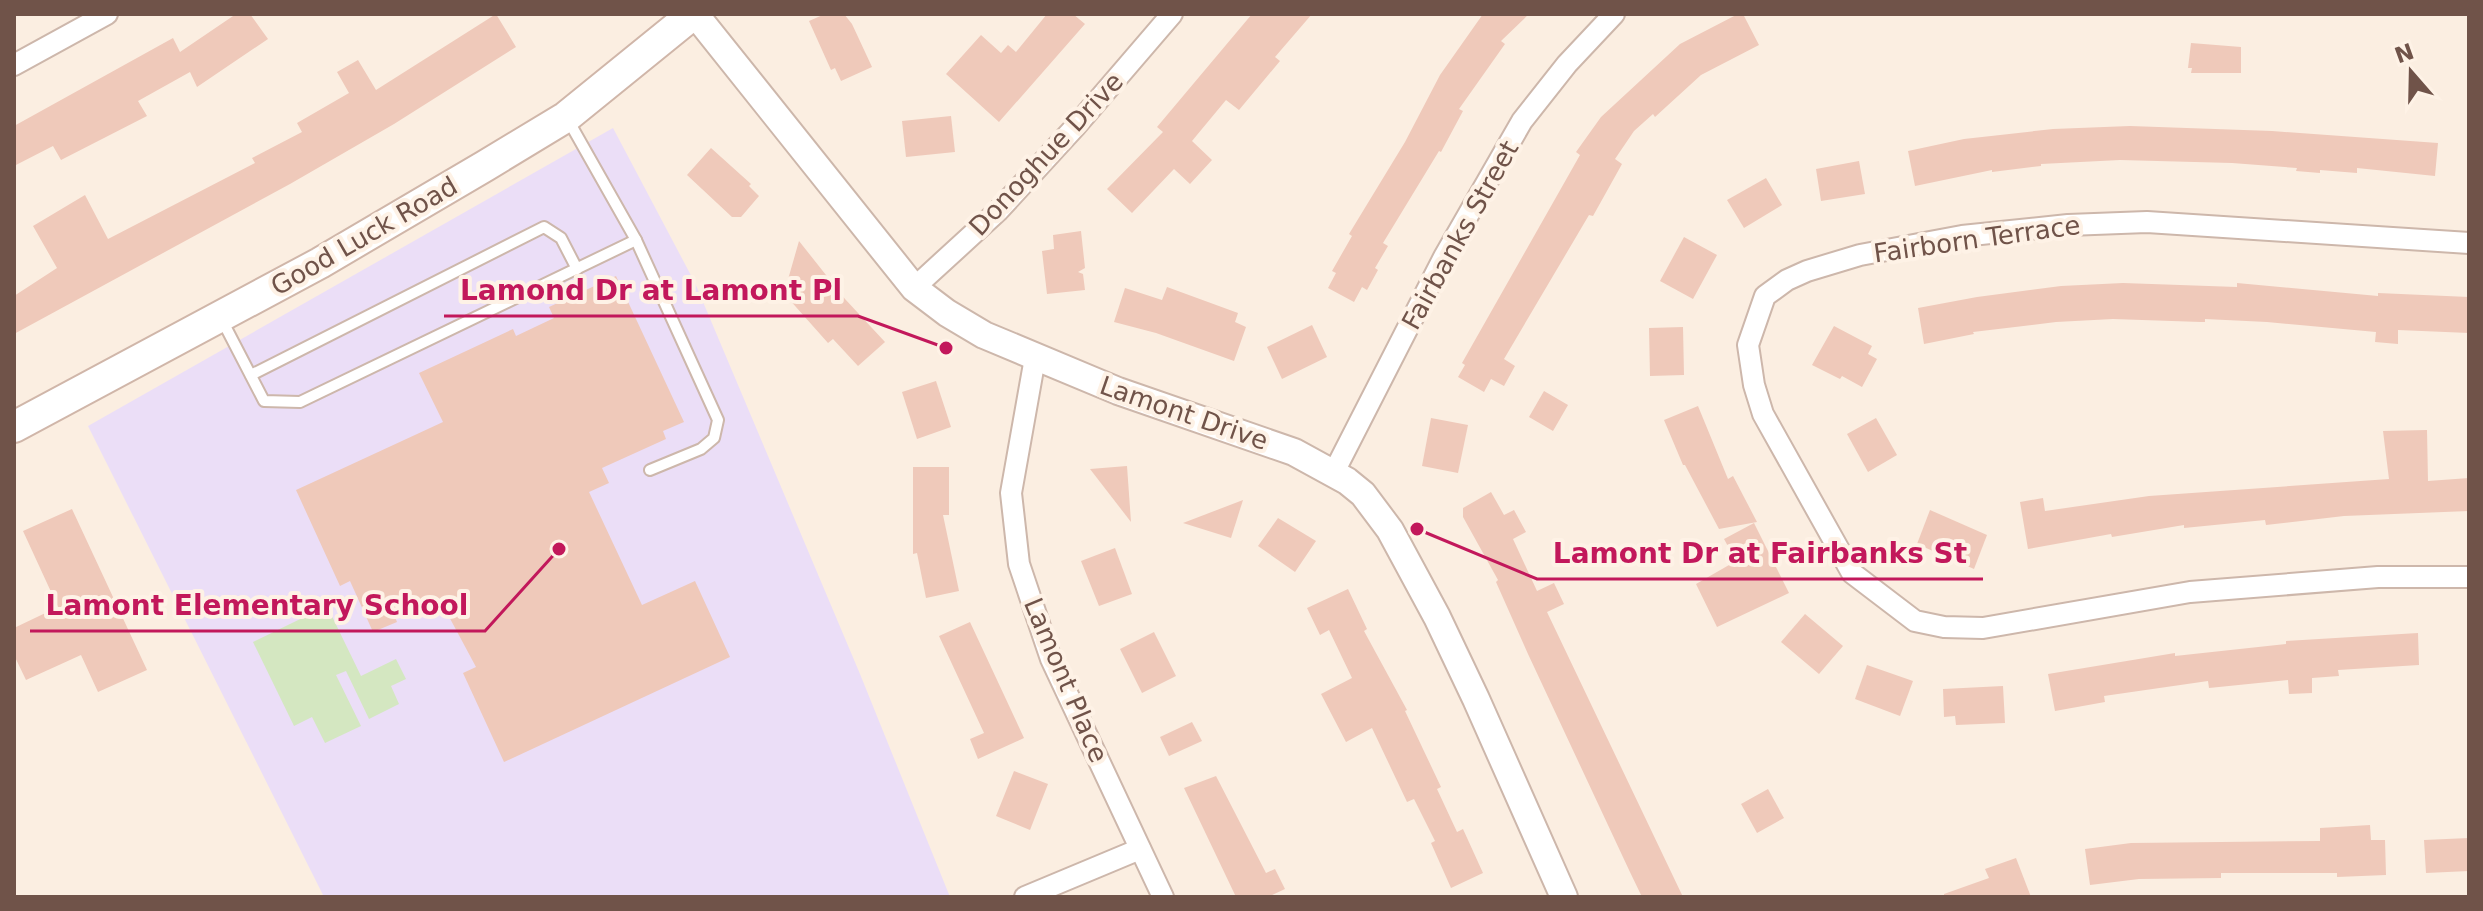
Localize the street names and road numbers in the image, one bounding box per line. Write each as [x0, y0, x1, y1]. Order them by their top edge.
street label: Donoghue Drive [963, 66, 1129, 242]
street label: Fairbanks Street [1396, 135, 1524, 335]
street label: Good Luck Road [266, 170, 462, 302]
street label: Fairborn Terrace [1872, 210, 2082, 268]
street label: Lamont Drive [1096, 370, 1272, 456]
street label: Lamont Place [1018, 593, 1114, 767]

